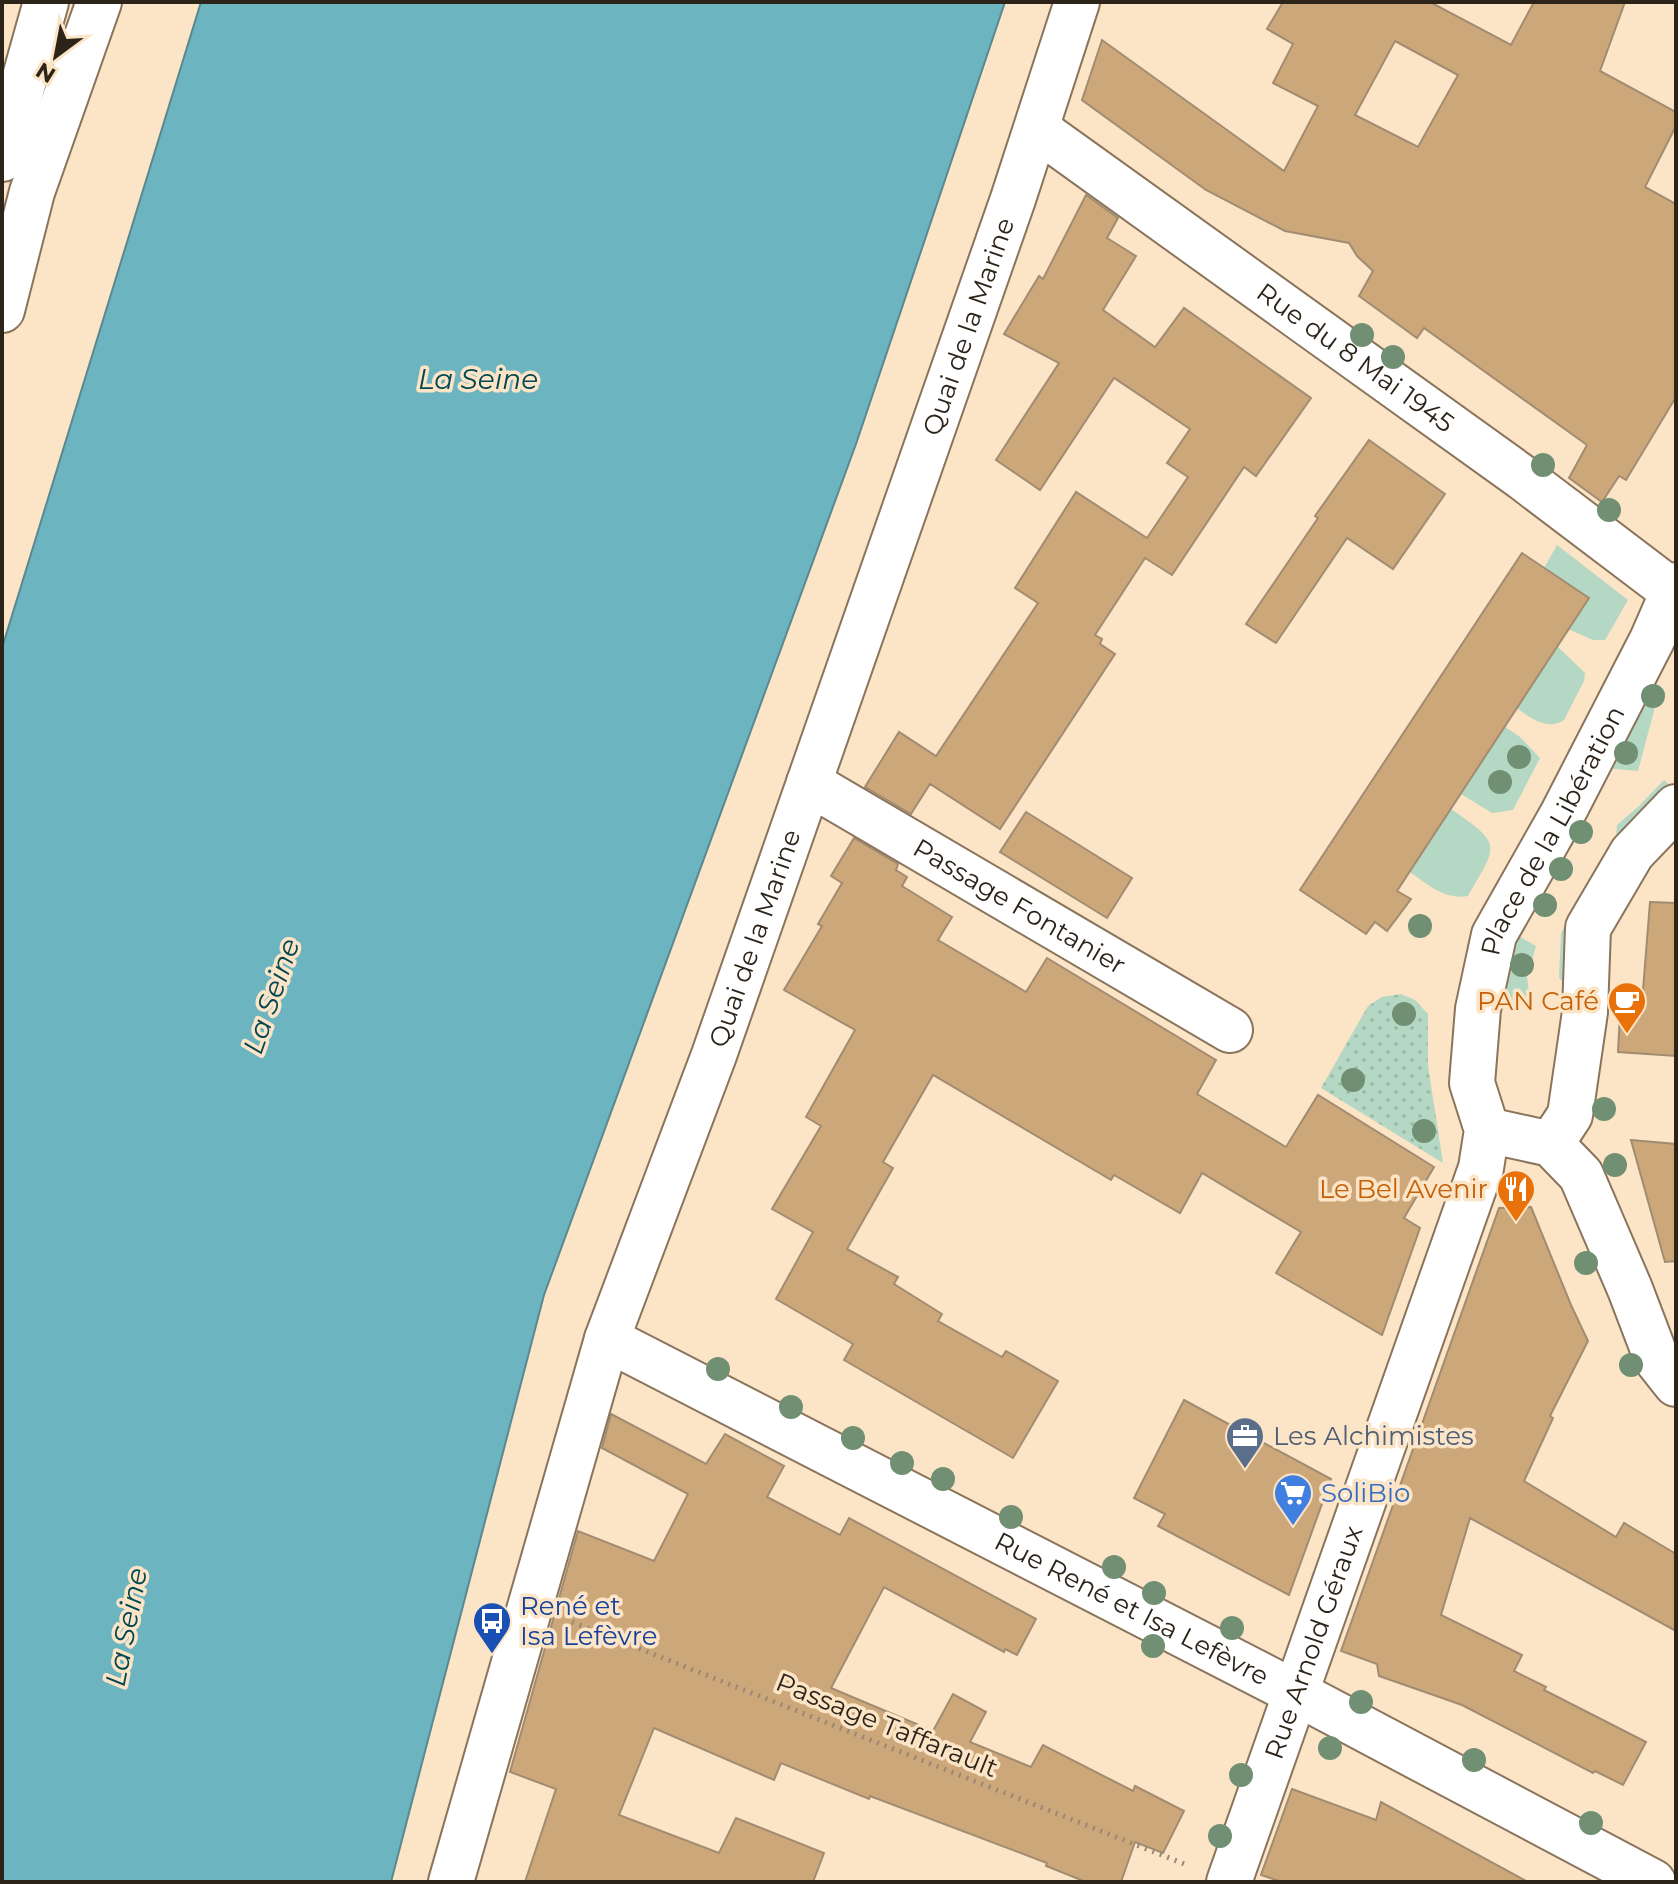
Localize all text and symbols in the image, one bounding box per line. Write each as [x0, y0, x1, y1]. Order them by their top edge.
north arrow [16, 16, 96, 96]
text: N [31, 56, 60, 89]
street label: Quai de la Marine [916, 213, 1021, 440]
street label: Rue du 8 Mai 1945 [1251, 276, 1460, 439]
water label: La Seine [418, 362, 538, 396]
street label: Place de la Libération [1474, 700, 1631, 958]
street label: Quai de la Marine [702, 825, 808, 1052]
street label: Passage Fontanier [908, 832, 1131, 981]
water label: La Seine [235, 934, 307, 1058]
cafe icon: PAN Café [1606, 980, 1648, 1035]
place label: PAN Café [1477, 985, 1599, 1017]
restaurant icon: Le Bel Avenir [1495, 1168, 1537, 1223]
place label: Le Bel Avenir [1319, 1173, 1488, 1205]
office icon: Les Alchimistes [1224, 1415, 1266, 1470]
place label: Les Alchimistes [1273, 1420, 1474, 1452]
supermarket icon: SoliBio [1272, 1472, 1314, 1527]
place label: SoliBio [1321, 1477, 1410, 1509]
street label: Rue Arnold Géraux [1258, 1522, 1369, 1763]
street label: Rue René et Isa Lefèvre [989, 1525, 1274, 1692]
water label: La Seine [98, 1565, 154, 1689]
place label: René et Isa Lefèvre [520, 1590, 657, 1652]
bus stop icon: René et Isa Lefèvre [471, 1600, 513, 1655]
street label: Passage Taffarault [771, 1666, 1003, 1784]

